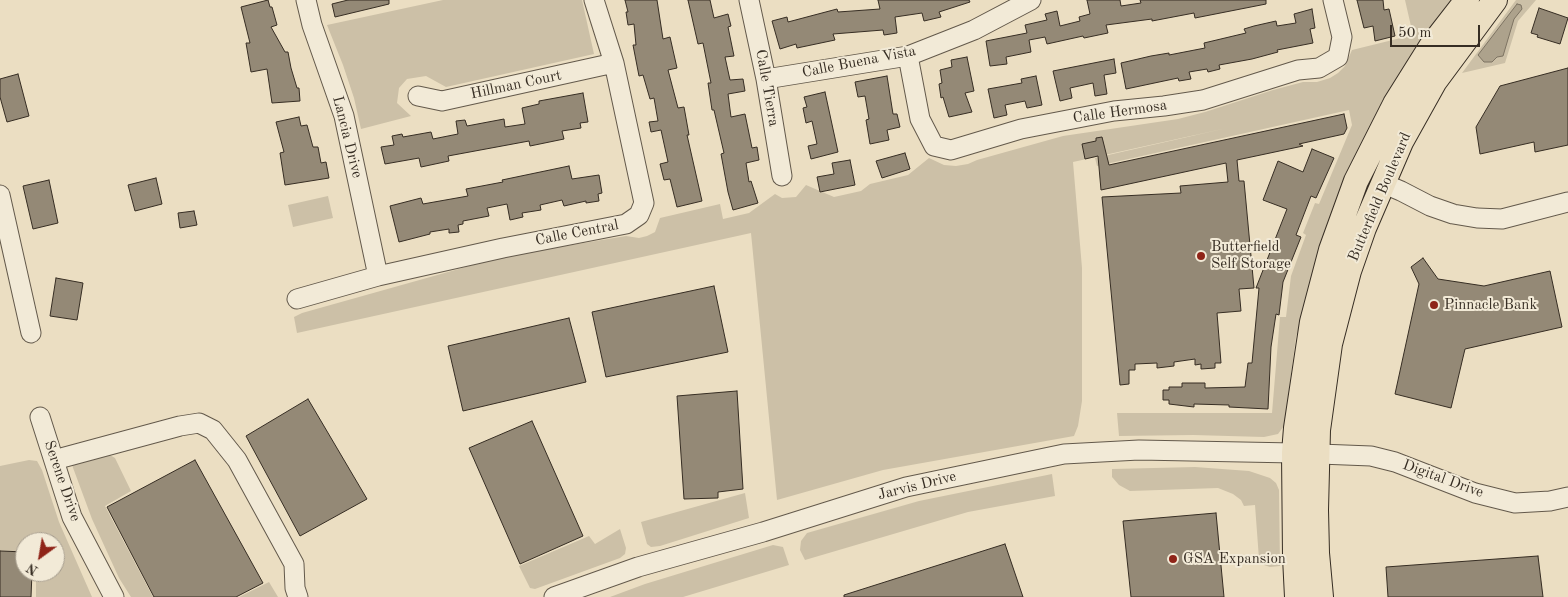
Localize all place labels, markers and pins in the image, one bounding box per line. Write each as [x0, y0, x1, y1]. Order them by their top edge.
place label: Butterfield Self Storage [1211, 238, 1291, 273]
marker: Butterfield Self Storage [1195, 250, 1207, 262]
place label: Pinnacle Bank [1444, 296, 1537, 314]
marker: Pinnacle Bank [1428, 299, 1440, 311]
place label: GSA Expansion [1183, 550, 1286, 568]
marker: GSA Expansion [1167, 553, 1179, 565]

